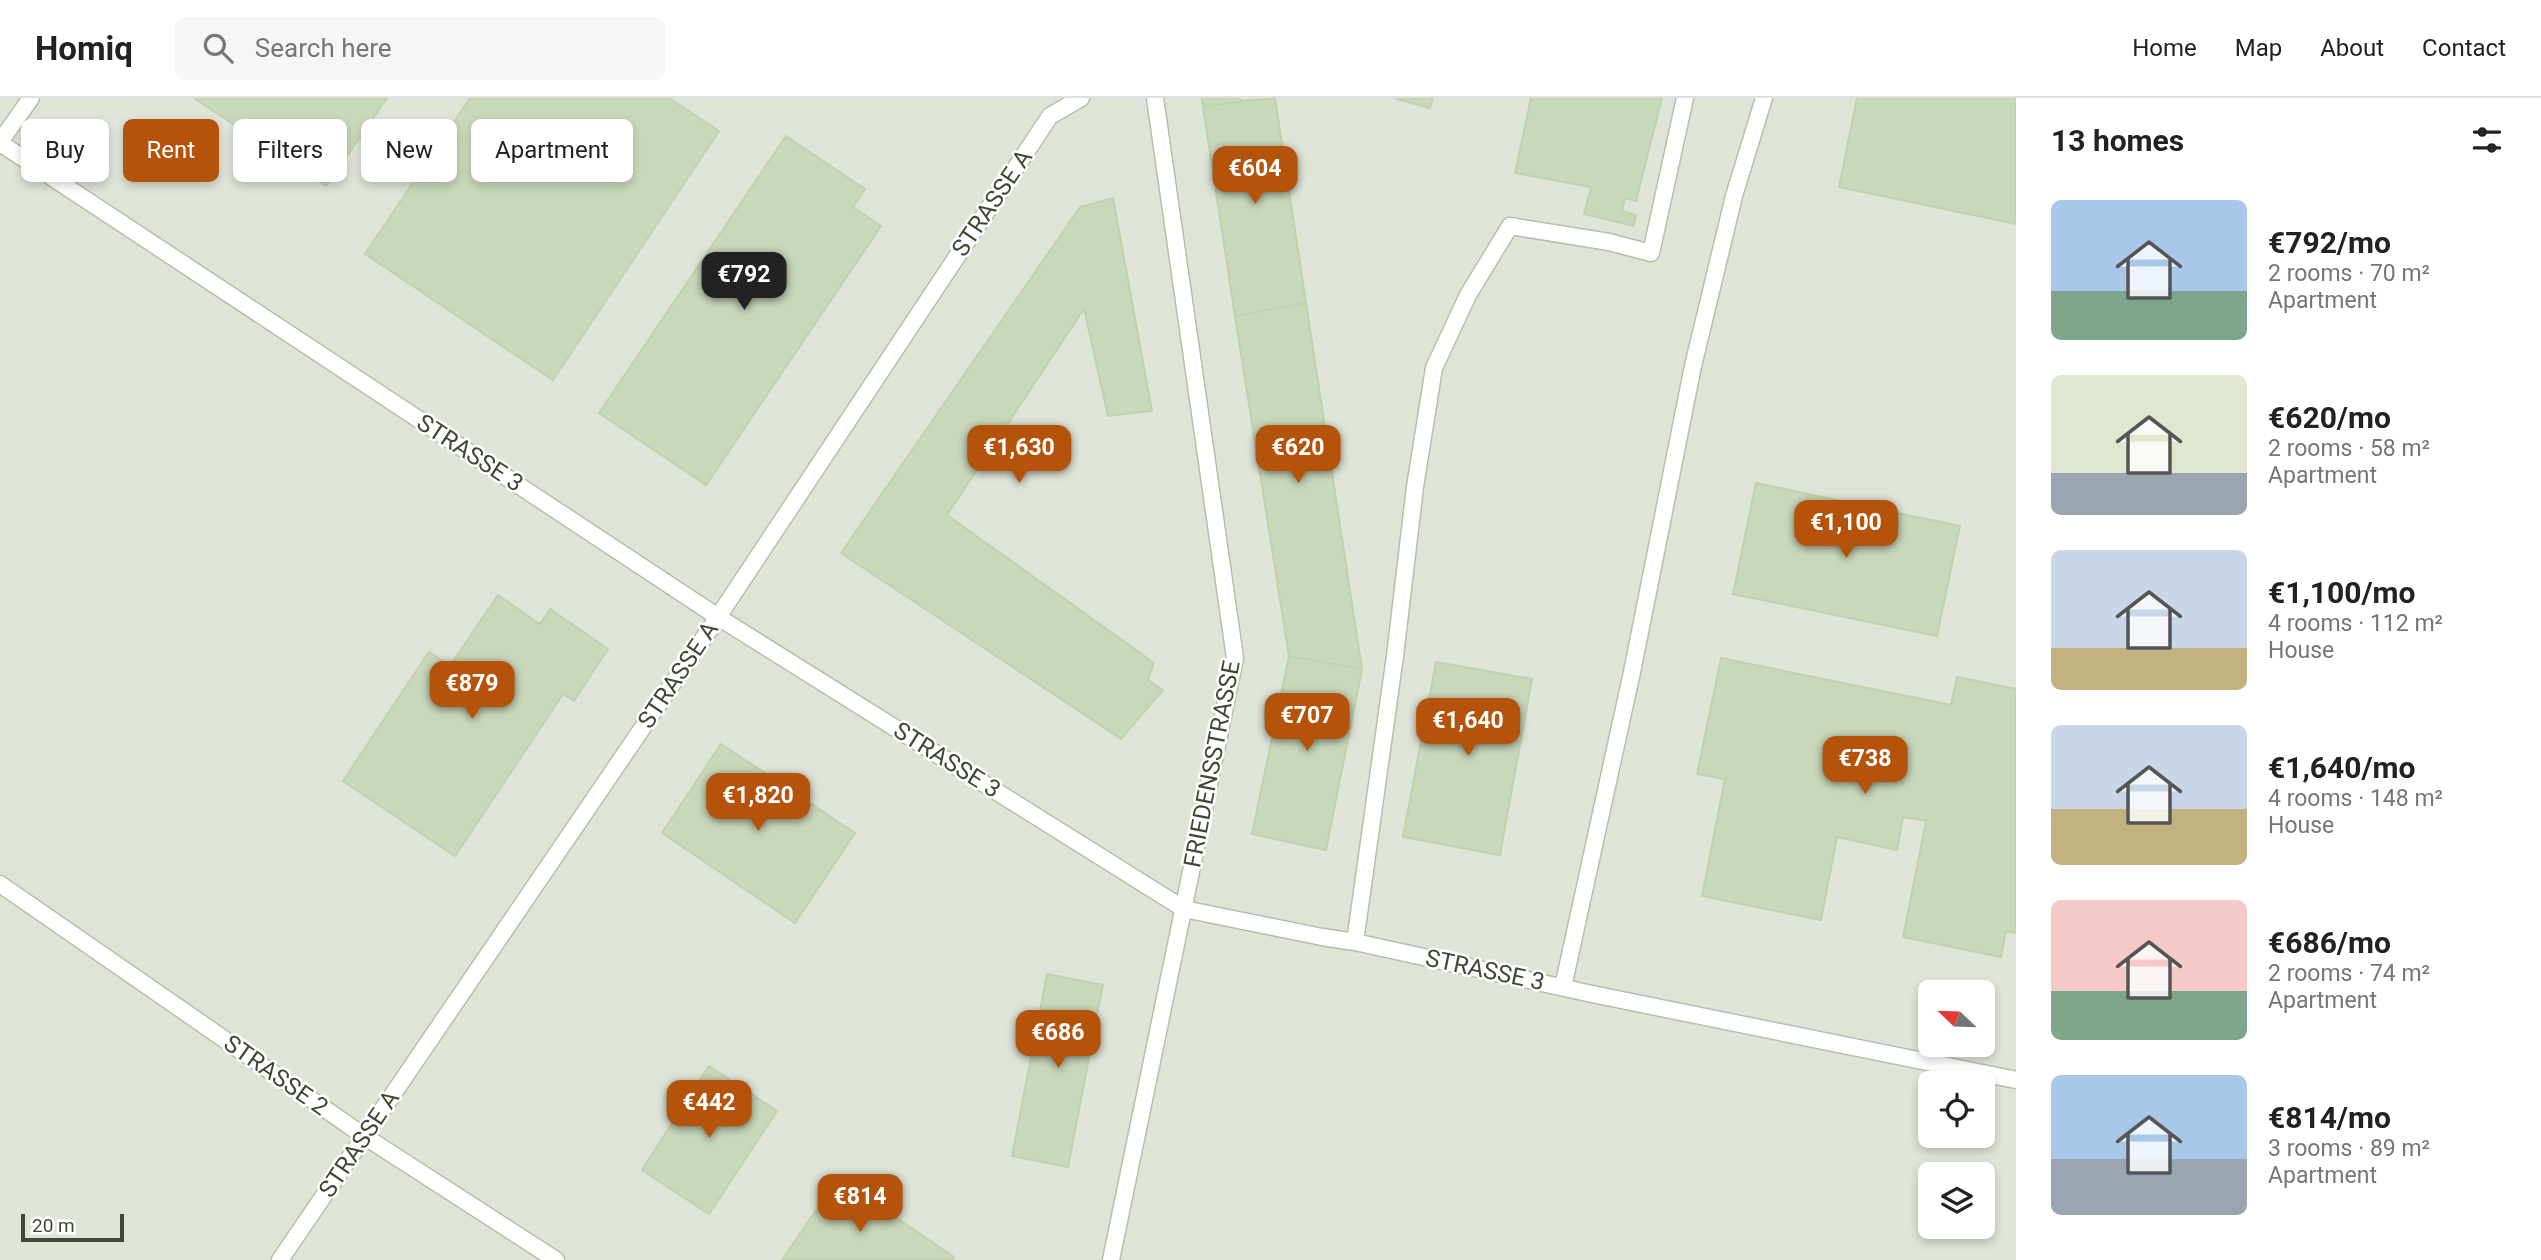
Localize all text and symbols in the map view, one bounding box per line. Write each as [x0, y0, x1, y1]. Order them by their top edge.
search box [175, 17, 665, 80]
text: Homiq [35, 29, 133, 68]
icon: search [199, 29, 237, 67]
text: Search here [255, 33, 392, 63]
text: Home [2132, 34, 2197, 62]
text: Map [2235, 34, 2282, 62]
text: About [2320, 34, 2384, 62]
text: Contact [2422, 34, 2506, 62]
chip: Buy [21, 119, 109, 182]
chip: Rent [123, 119, 219, 182]
chip: Filters [233, 119, 347, 182]
chip: New [361, 119, 457, 182]
chip: Apartment [471, 119, 633, 182]
icon: filters [2468, 121, 2506, 159]
text: 13 homes [2051, 123, 2184, 158]
street label: STRASSE A [946, 144, 1038, 262]
pin: €604 [1214, 146, 1296, 206]
text: €604 [1229, 155, 1281, 182]
text: €792/mo [2268, 225, 2391, 260]
icon: home [2107, 228, 2191, 312]
pin: €792 [703, 252, 785, 312]
text: 2 rooms · 70 m² [2268, 260, 2430, 287]
text: €792 [718, 261, 770, 288]
text: Apartment [2268, 287, 2377, 314]
text: €620/mo [2268, 400, 2391, 435]
icon: home [2107, 403, 2191, 487]
street label: STRASSE 3 [412, 408, 528, 498]
pin: €1,630 [962, 426, 1076, 485]
pin: €620 [1257, 426, 1339, 485]
text: €1,630 [983, 434, 1055, 461]
text: €620 [1272, 434, 1324, 461]
text: 2 rooms · 58 m² [2268, 435, 2430, 462]
text: Apartment [2268, 462, 2377, 489]
pin: €1,100 [1789, 500, 1903, 560]
text: €1,100 [1810, 509, 1882, 536]
text: €1,100/mo [2268, 575, 2416, 610]
icon: home [2107, 578, 2191, 662]
text: 4 rooms · 112 m² [2268, 610, 2443, 637]
street label: STRASSE A [632, 616, 724, 734]
text: House [2268, 637, 2334, 664]
street label: FRIEDENSSTRASSE [1178, 658, 1246, 870]
pin: €879 [431, 662, 513, 721]
text: €879 [446, 670, 498, 697]
pin: €707 [1266, 694, 1348, 753]
pin: €1,640 [1411, 698, 1525, 758]
text: €707 [1281, 702, 1333, 729]
text: €1,640 [1432, 707, 1504, 734]
street label: STRASSE 3 [888, 716, 1006, 804]
pin: €738 [1824, 736, 1906, 796]
text: €738 [1839, 745, 1891, 772]
text: €1,640/mo [2268, 750, 2416, 785]
icon: home [2107, 753, 2191, 837]
pin: €1,820 [701, 774, 815, 833]
text: €1,820 [722, 782, 794, 809]
text: 4 rooms · 148 m² [2268, 785, 2443, 812]
text: House [2268, 812, 2334, 839]
text: €686/mo [2268, 925, 2391, 960]
icon: home [2107, 928, 2191, 1012]
street label: STRASSE 3 [1423, 944, 1547, 996]
text: 2 rooms · 74 m² [2268, 960, 2430, 987]
north arrow [1918, 980, 1995, 1057]
map controls [1918, 980, 1995, 1239]
text: Apartment [2268, 987, 2377, 1014]
pin: €686 [1017, 1010, 1099, 1070]
text: €686 [1032, 1019, 1084, 1046]
street label: STRASSE 2 [219, 1029, 333, 1121]
button: locate [1918, 1071, 1995, 1148]
pin: €442 [668, 1080, 750, 1140]
street label: STRASSE A [313, 1085, 405, 1203]
text: €442 [683, 1089, 735, 1116]
text: €814/mo [2268, 1100, 2391, 1135]
icon: home [2107, 1103, 2191, 1187]
text: 3 rooms · 89 m² [2268, 1135, 2430, 1162]
button: layers [1918, 1162, 1995, 1239]
text: Apartment [2268, 1162, 2377, 1189]
pin: €814 [819, 1174, 901, 1234]
text: €814 [834, 1183, 886, 1210]
scale bar [21, 1211, 124, 1243]
text: 20 m [32, 1214, 75, 1237]

